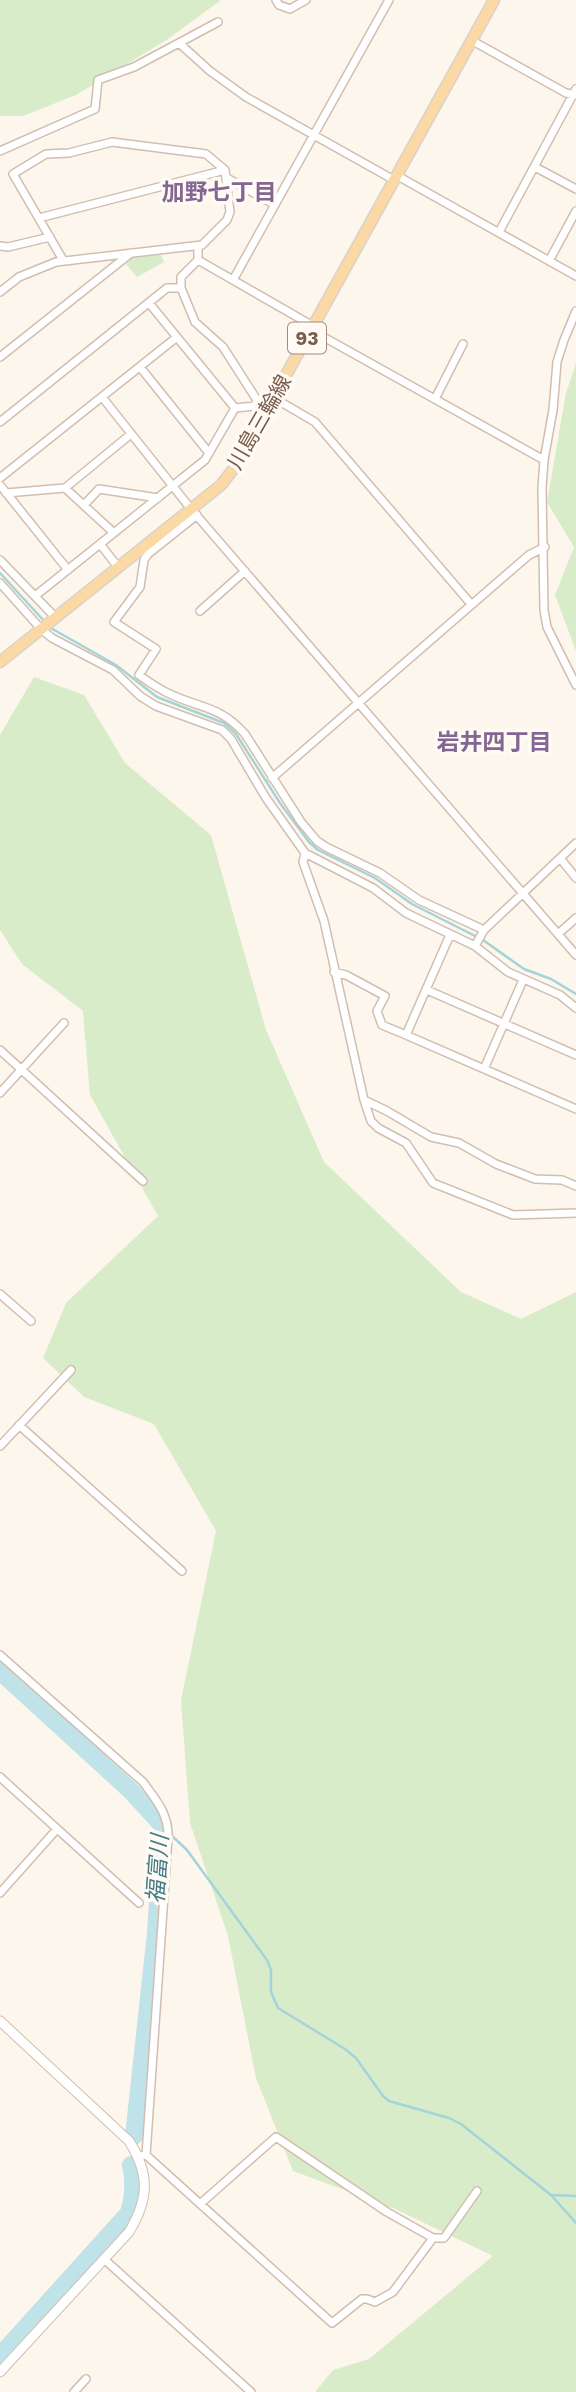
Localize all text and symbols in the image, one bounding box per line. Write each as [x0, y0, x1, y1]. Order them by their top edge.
district label: 加野七丁目 [162, 179, 277, 206]
road number: 93 [288, 322, 326, 354]
street label: 川島三輪線 [222, 370, 296, 474]
district label: 岩井四丁目 [437, 729, 552, 756]
water label: 福富川 [142, 1831, 174, 1904]

